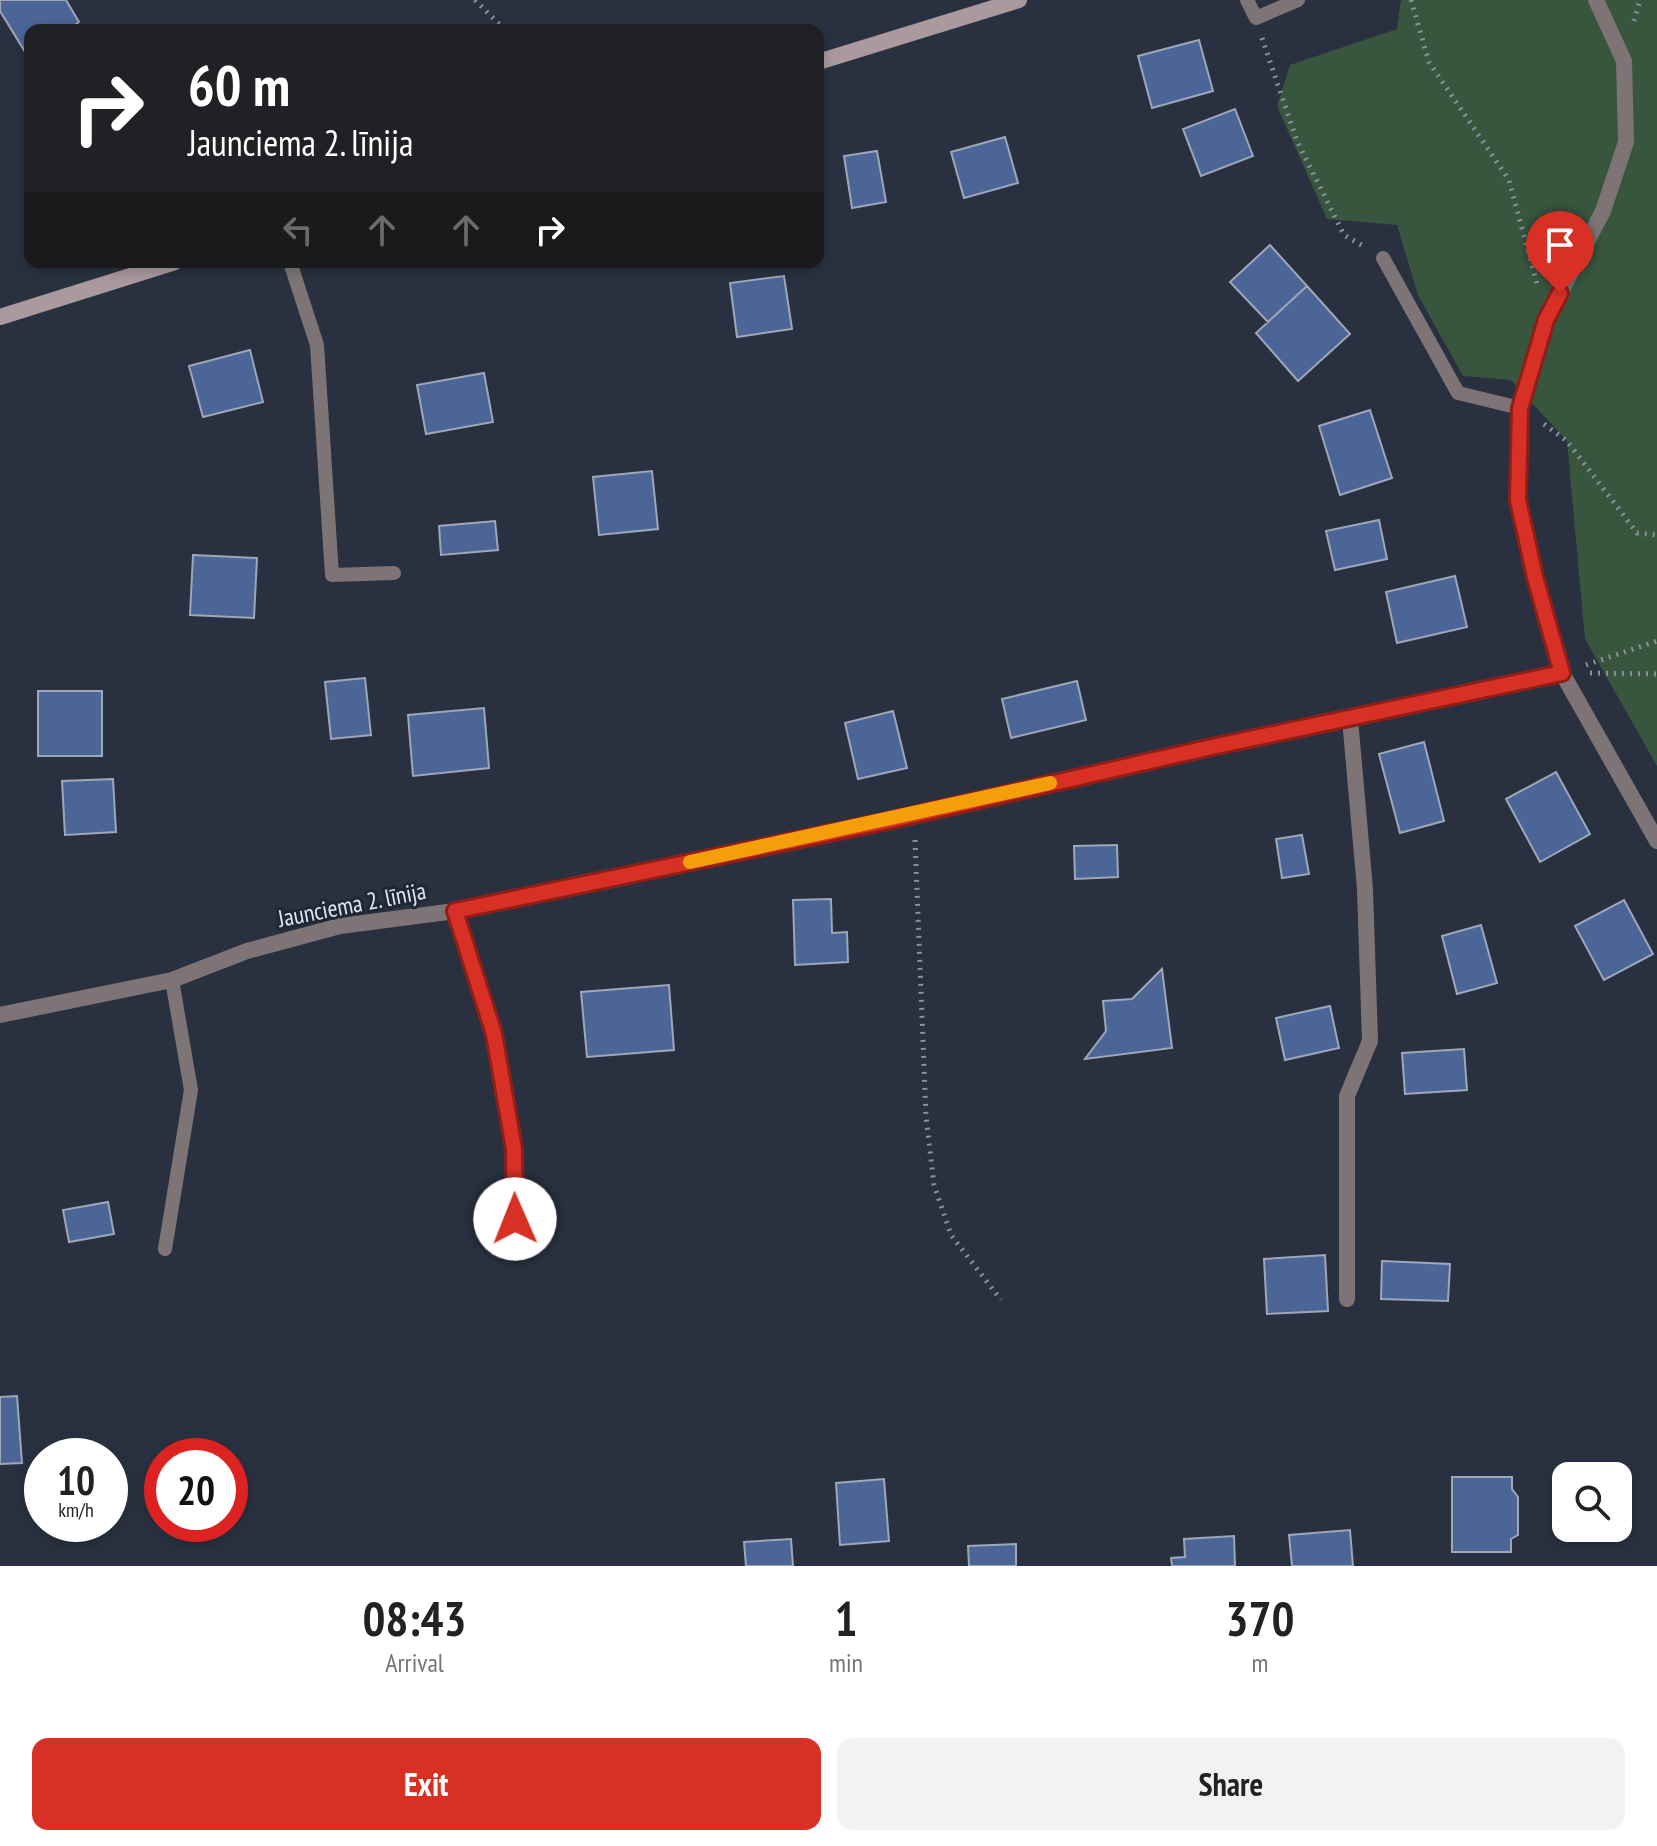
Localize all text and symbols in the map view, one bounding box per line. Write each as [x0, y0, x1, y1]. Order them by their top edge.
text: 60 m [188, 49, 290, 121]
icon: right [56, 56, 160, 160]
text: Jaunciema 2. līnija [188, 119, 413, 166]
icon: left [276, 208, 320, 252]
icon: ahead [360, 208, 404, 252]
icon: ahead [444, 208, 488, 252]
icon: right [528, 208, 572, 252]
pin [1526, 211, 1594, 293]
icon: arrive [1538, 223, 1582, 267]
street label: Jaunciema 2. līnija [274, 875, 429, 934]
position arrow [473, 1177, 557, 1261]
speed limit sign: 20 [144, 1438, 248, 1542]
text: 10 [57, 1454, 95, 1506]
map controls [1552, 1462, 1632, 1542]
button: search [1552, 1462, 1632, 1542]
text: km/h [58, 1497, 94, 1523]
text: 08:43 [363, 1587, 466, 1649]
text: 1 [835, 1587, 857, 1649]
text: 370 [1226, 1587, 1294, 1649]
text: Arrival [385, 1646, 444, 1679]
text: min [829, 1646, 863, 1679]
text: m [1252, 1646, 1268, 1679]
button: Exit [32, 1738, 821, 1830]
button: Share [837, 1738, 1625, 1830]

